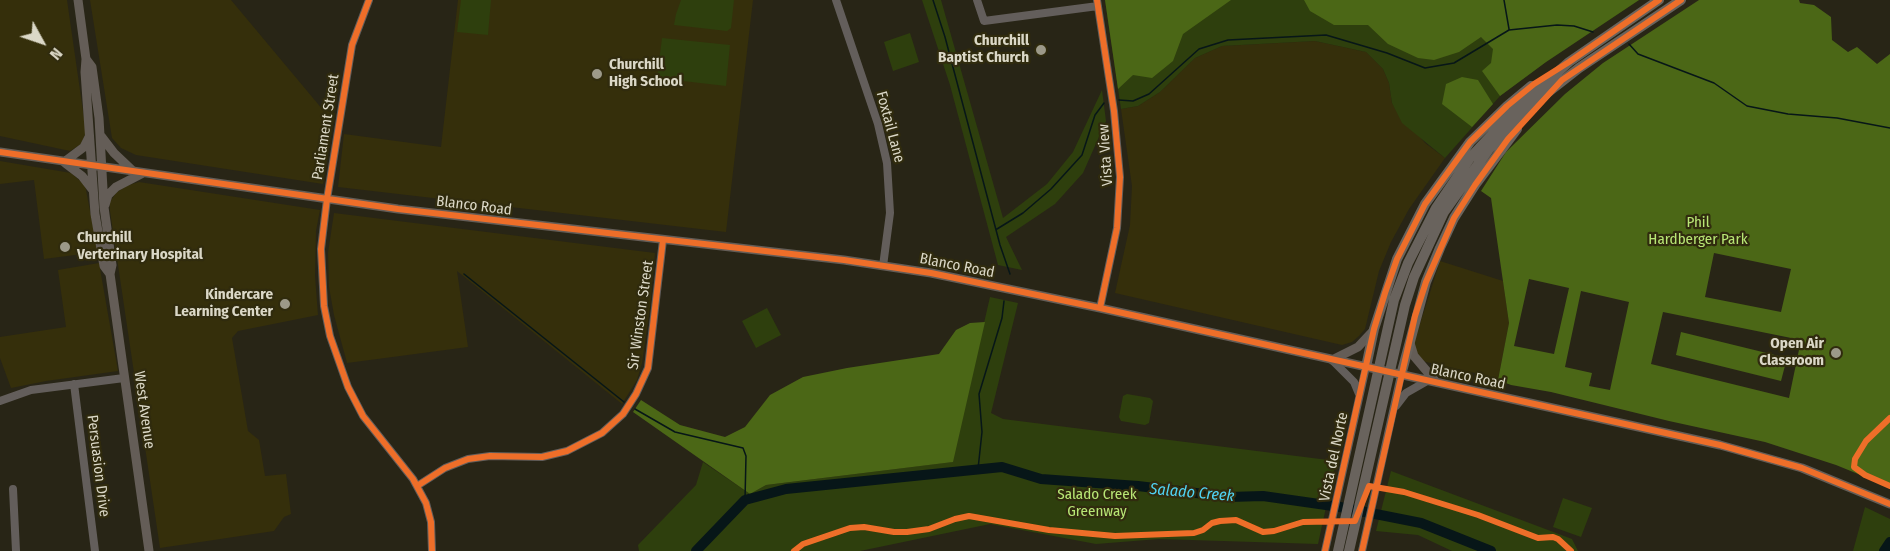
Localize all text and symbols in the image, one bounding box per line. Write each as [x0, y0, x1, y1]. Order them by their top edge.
north arrow [12, 12, 72, 72]
place label: Churchill Baptist Church [938, 32, 1029, 67]
marker: Churchill Baptist Church [1034, 43, 1048, 57]
text: N [46, 44, 67, 64]
place label: Churchill High School [609, 56, 683, 91]
marker: Churchill High School [590, 67, 604, 81]
street label: Parliament Street [309, 73, 343, 181]
street label: Foxtail Lane [872, 89, 908, 165]
street label: Vista View [1095, 123, 1117, 187]
street label: Blanco Road [435, 192, 513, 220]
park label: Phil Hardberger Park [1648, 214, 1748, 249]
place label: Churchill Verterinary Hospital [77, 229, 203, 264]
marker: Churchill Verterinary Hospital [58, 240, 72, 254]
street label: Blanco Road [918, 250, 996, 282]
street label: Sir Winston Street [624, 259, 658, 371]
place label: Kindercare Learning Center [175, 286, 273, 321]
marker: Kindercare Learning Center [278, 297, 292, 311]
place label: Open Air Classroom [1759, 335, 1824, 370]
marker: Open Air Classroom [1829, 346, 1843, 360]
street label: Blanco Road [1429, 360, 1507, 394]
street label: West Avenue [130, 370, 158, 450]
street label: Vista del Norte [1316, 411, 1352, 503]
street label: Persuasion Drive [83, 414, 113, 518]
water label: Salado Creek [1149, 480, 1235, 506]
park label: Salado Creek Greenway [1057, 486, 1137, 521]

